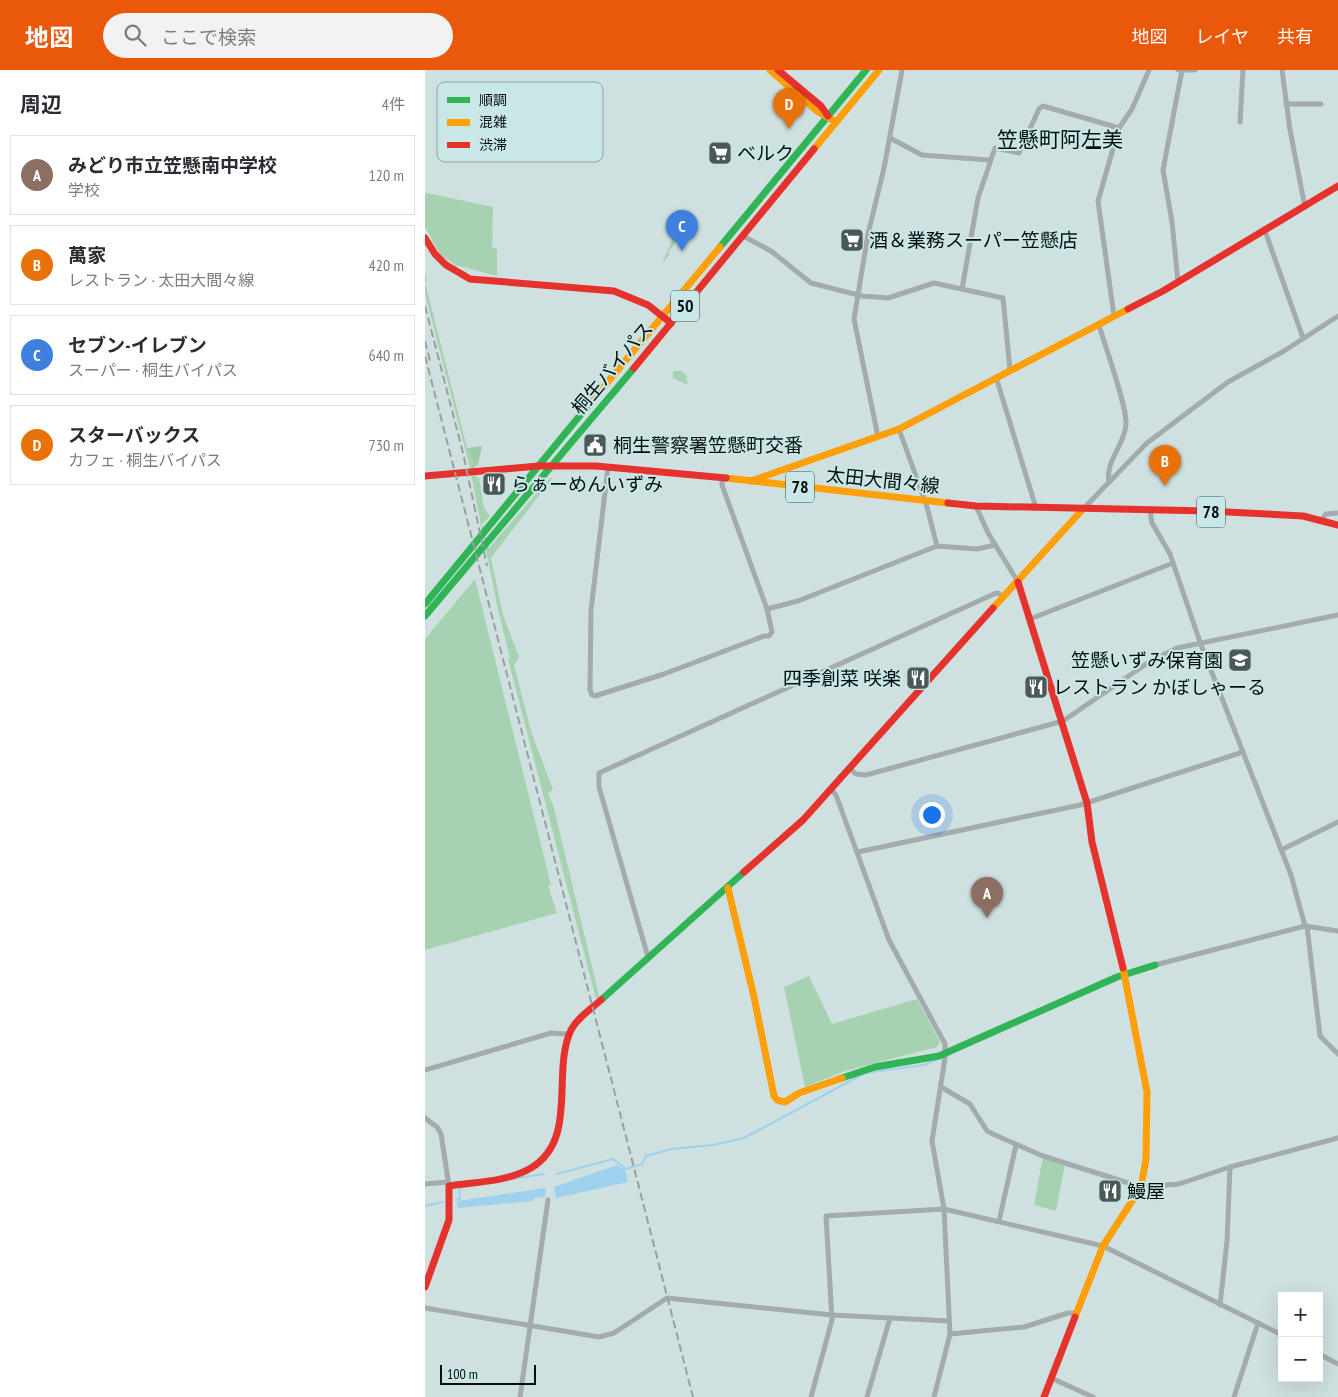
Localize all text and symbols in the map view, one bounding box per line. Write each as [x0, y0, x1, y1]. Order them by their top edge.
search box [103, 13, 453, 58]
icon: search [121, 21, 149, 49]
text: 地図 [25, 22, 73, 53]
text: ここで検索 [161, 25, 256, 49]
text: 地図 [1132, 25, 1168, 48]
text: レイヤ [1196, 25, 1249, 48]
text: 共有 [1277, 25, 1313, 48]
legend [437, 82, 603, 162]
pin: D [773, 88, 805, 129]
text: 周辺 [20, 91, 62, 118]
text: 順調 [479, 91, 507, 109]
text: 4件 [382, 94, 405, 114]
text: 混雑 [479, 113, 507, 131]
district label: 笠懸町阿左美 [997, 126, 1123, 153]
text: 渋滞 [479, 136, 507, 154]
supermarket icon: ベルク [707, 140, 733, 166]
place label: ベルク [737, 141, 794, 165]
text: みどり市立笠懸南中学校 [68, 153, 277, 177]
text: A [33, 165, 41, 185]
text: 120 m [369, 165, 404, 185]
text: 学校 [68, 180, 100, 200]
pin: C [666, 210, 698, 251]
supermarket icon: 酒＆業務スーパー笠懸店 [839, 227, 865, 253]
place label: 酒＆業務スーパー笠懸店 [869, 228, 1078, 252]
text: 萬家 [68, 243, 106, 267]
text: B [33, 255, 41, 275]
text: 420 m [369, 255, 404, 275]
text: レストラン · 太田大間々線 [68, 270, 254, 290]
road number: 50 [671, 290, 699, 322]
street label: 桐生バイパス [566, 317, 658, 419]
text: セブン-イレブン [68, 333, 207, 357]
text: C [33, 345, 41, 365]
text: 640 m [369, 345, 404, 365]
text: スーパー · 桐生バイパス [68, 360, 238, 380]
text: スターバックス [68, 423, 200, 447]
public building icon: 桐生警察署笠懸町交番 [582, 432, 608, 458]
place label: 桐生警察署笠懸町交番 [613, 433, 803, 457]
text: D [33, 435, 41, 455]
text: 730 m [369, 435, 404, 455]
pin: B [1149, 445, 1181, 486]
text: カフェ · 桐生バイパス [68, 450, 222, 470]
street label: 太田大間々線 [825, 462, 941, 498]
restaurant icon: らぁーめんいずみ [481, 471, 507, 497]
place label: らぁーめんいずみ [511, 472, 663, 496]
road number: 78 [786, 472, 814, 502]
road number: 78 [1197, 497, 1225, 528]
school or university icon: 笠懸いずみ保育園 [1227, 647, 1253, 673]
place label: 笠懸いずみ保育園 [1071, 648, 1223, 672]
restaurant icon: 四季創菜 咲楽 [905, 665, 931, 691]
place label: 四季創菜 咲楽 [783, 666, 901, 690]
restaurant icon: レストラン かぼしゃーる [1023, 674, 1049, 700]
place label: レストラン かぼしゃーる [1053, 675, 1266, 699]
your location [919, 802, 945, 828]
pin: A [971, 877, 1003, 918]
restaurant icon: 鰻屋 [1097, 1178, 1123, 1204]
place label: 鰻屋 [1127, 1179, 1165, 1203]
map controls [1278, 1292, 1323, 1382]
button: + [1278, 1292, 1323, 1337]
button: − [1278, 1337, 1323, 1382]
scale bar [440, 1362, 536, 1385]
text: 100 m [447, 1365, 478, 1383]

